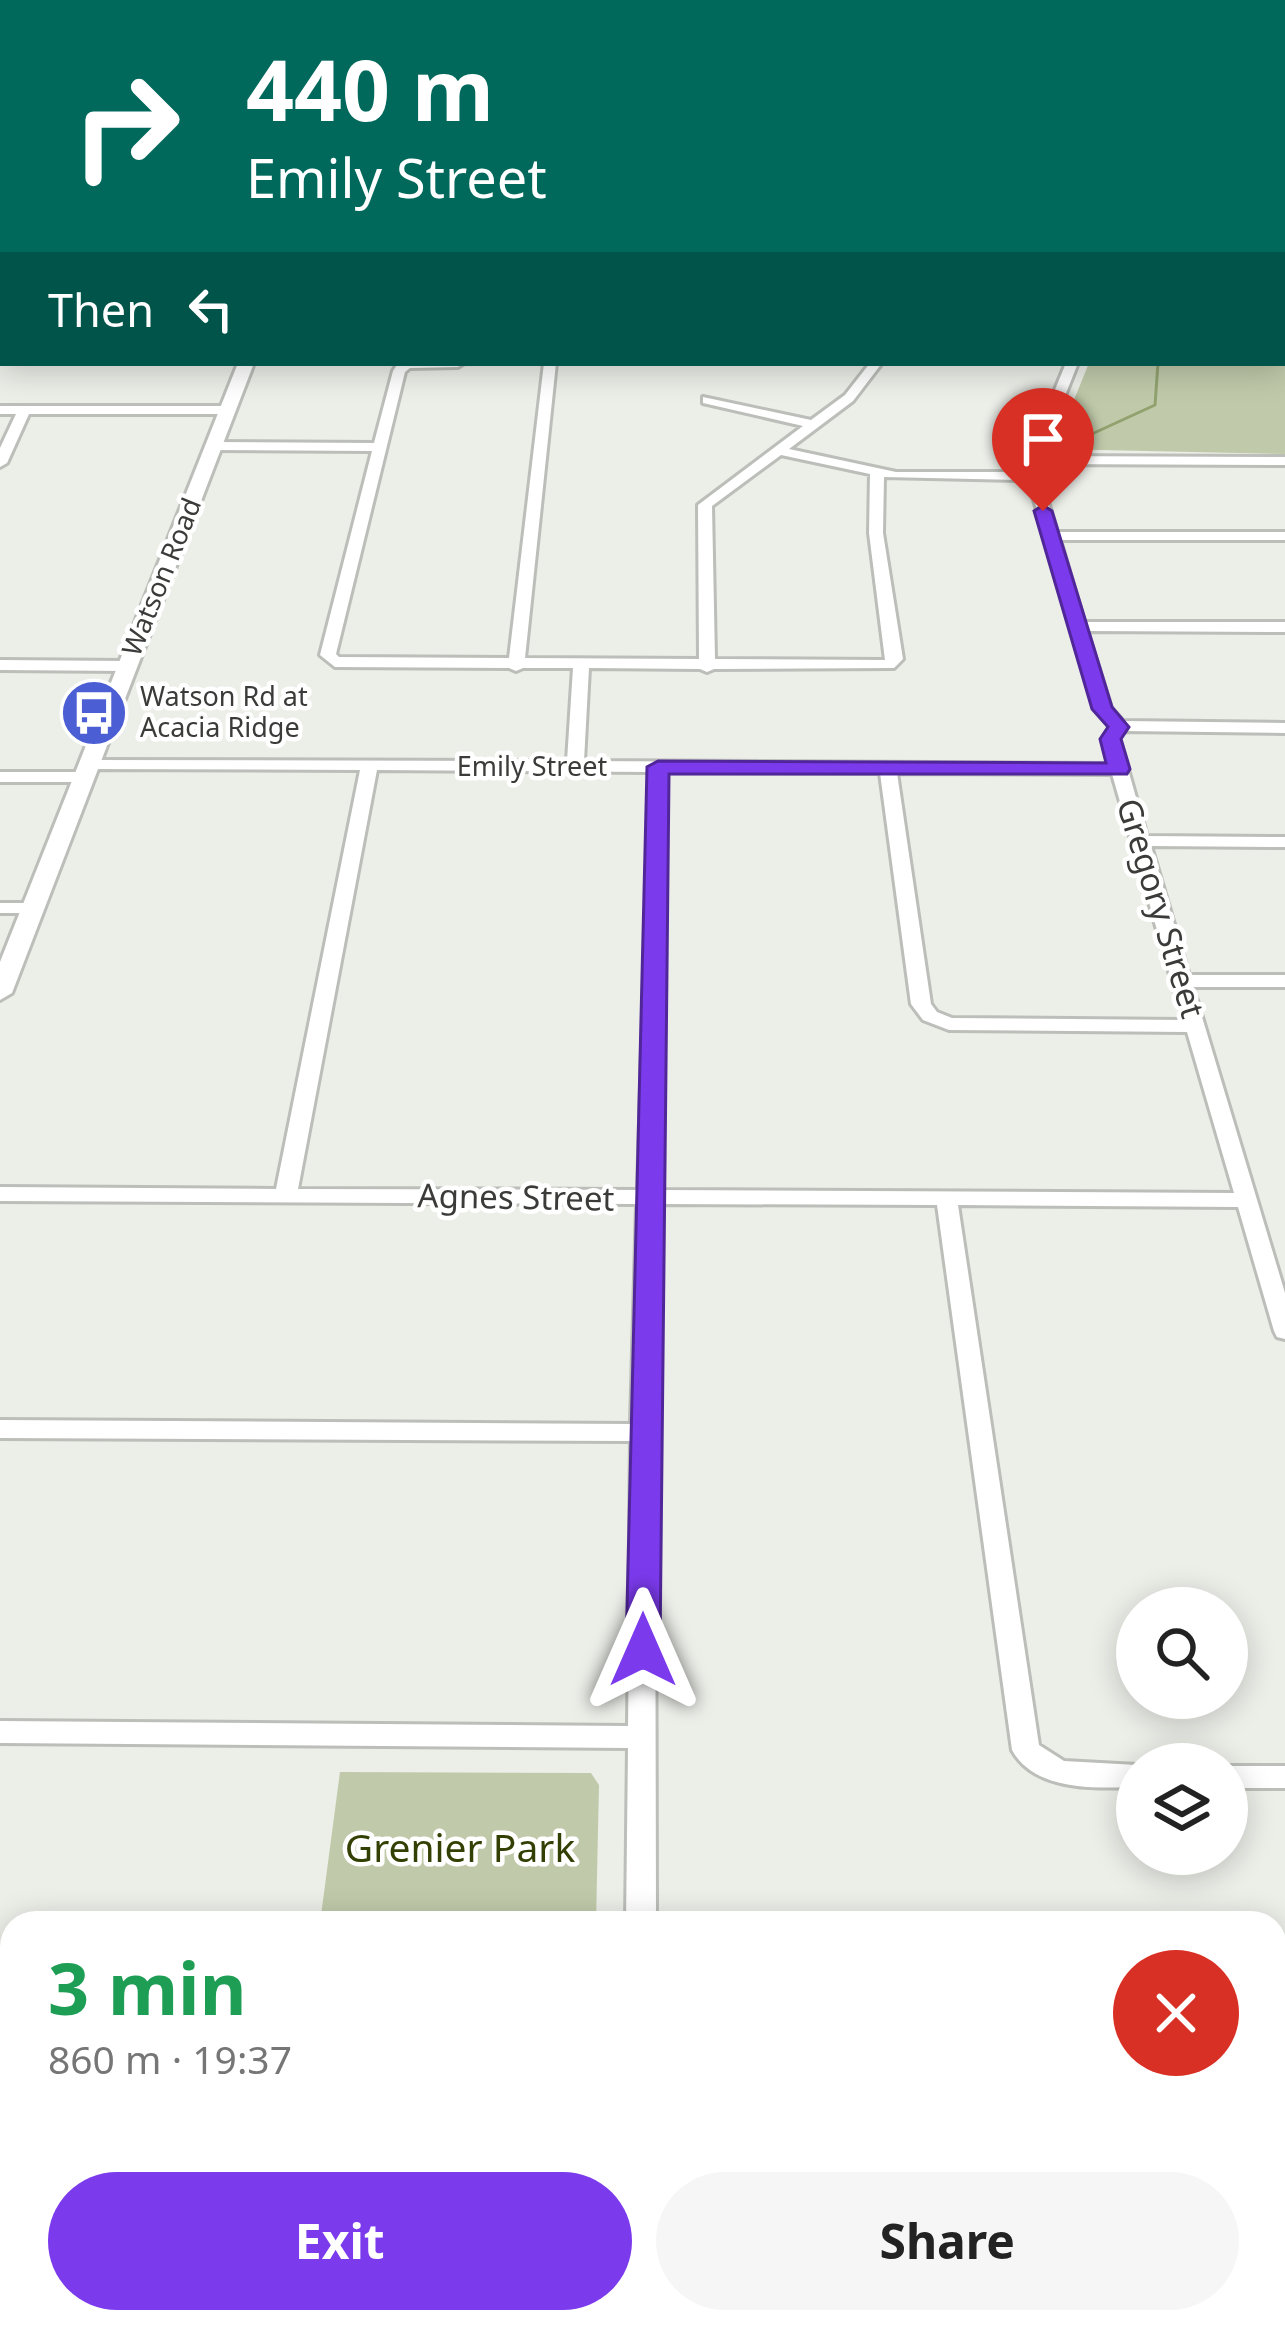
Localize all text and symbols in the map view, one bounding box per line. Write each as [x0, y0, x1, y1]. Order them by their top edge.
text: 440 m [246, 31, 494, 146]
icon: right [48, 48, 204, 204]
text: Emily Street [246, 140, 547, 214]
icon: left [178, 276, 244, 342]
text: Then [48, 279, 154, 340]
pin [992, 388, 1094, 511]
icon: arrive [1010, 406, 1076, 472]
street label: Watson Road [112, 492, 209, 661]
place label: Watson Rd at Acacia Ridge [140, 677, 308, 745]
bus stop icon: Watson Rd at Acacia Ridge [59, 678, 129, 748]
street label: Emily Street [457, 747, 607, 784]
street label: Gregory Street [1107, 793, 1216, 1023]
street label: Agnes Street [417, 1172, 615, 1221]
position arrow [580, 1587, 706, 1713]
map controls [1116, 1587, 1248, 1875]
button: search [1116, 1587, 1248, 1719]
button: layers [1116, 1743, 1248, 1875]
park label: Grenier Park [345, 1820, 575, 1873]
text: 3 min [48, 1938, 246, 2036]
button: close [1113, 1950, 1239, 2076]
text: 860 m · 19:37 [48, 2032, 292, 2085]
button: Exit [48, 2172, 632, 2310]
button: Share [656, 2172, 1239, 2310]

